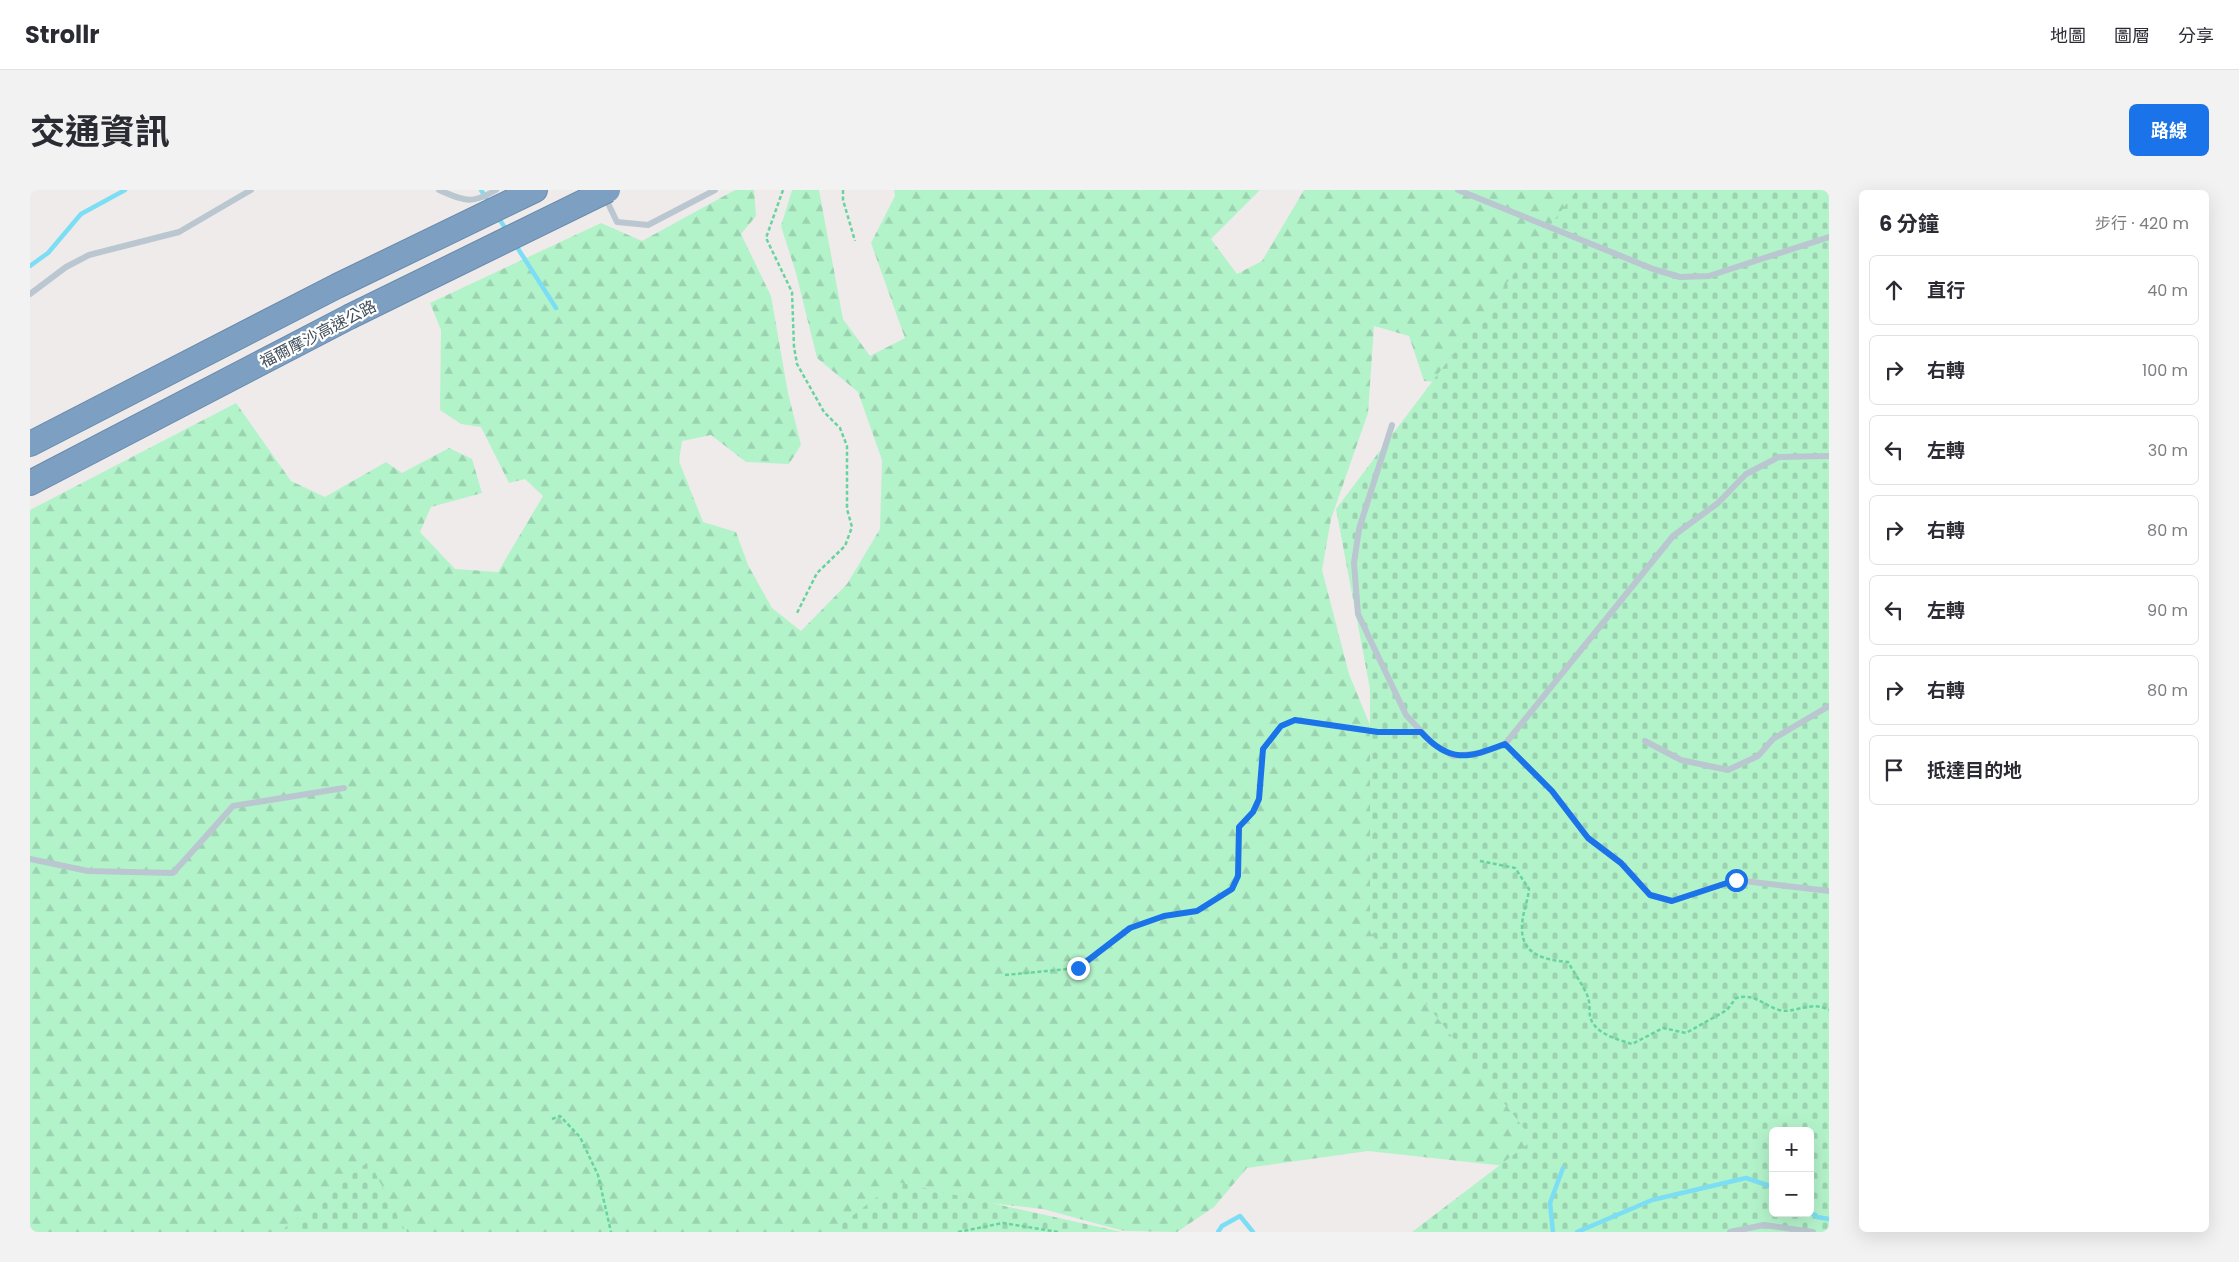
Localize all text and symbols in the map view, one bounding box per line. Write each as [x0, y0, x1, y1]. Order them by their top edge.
text: Strollr [25, 18, 100, 51]
text: 地圖 [2050, 23, 2086, 48]
text: 圖層 [2114, 23, 2150, 48]
text: 分享 [2178, 23, 2214, 48]
button: 路線 [2129, 104, 2209, 156]
text: 交通資訊 [30, 107, 170, 156]
text: 6 分鐘 [1879, 209, 1939, 238]
text: 步行 · 420 m [2095, 212, 2189, 235]
icon: ahead [1880, 276, 1908, 304]
text: 直行 [1927, 277, 1965, 304]
text: 40 m [2147, 279, 2188, 302]
street label: 福爾摩沙高速公路 [256, 295, 380, 373]
icon: right [1880, 356, 1908, 384]
text: 右轉 [1927, 357, 1965, 384]
text: 100 m [2142, 359, 2188, 382]
icon: left [1880, 436, 1908, 464]
text: 左轉 [1927, 437, 1965, 464]
text: 30 m [2148, 439, 2188, 462]
icon: right [1880, 516, 1908, 544]
text: 右轉 [1927, 517, 1965, 544]
text: 80 m [2147, 519, 2188, 542]
icon: left [1880, 596, 1908, 624]
text: 左轉 [1927, 597, 1965, 624]
text: 90 m [2147, 599, 2188, 622]
icon: right [1880, 676, 1908, 704]
text: 右轉 [1927, 677, 1965, 704]
text: 80 m [2147, 679, 2188, 702]
icon: arrive [1880, 756, 1908, 784]
text: 抵達目的地 [1927, 757, 2022, 784]
route start [1725, 869, 1748, 892]
route end [1067, 957, 1090, 980]
map controls [1769, 1127, 1814, 1217]
button: + [1769, 1127, 1814, 1172]
button: − [1769, 1172, 1814, 1217]

